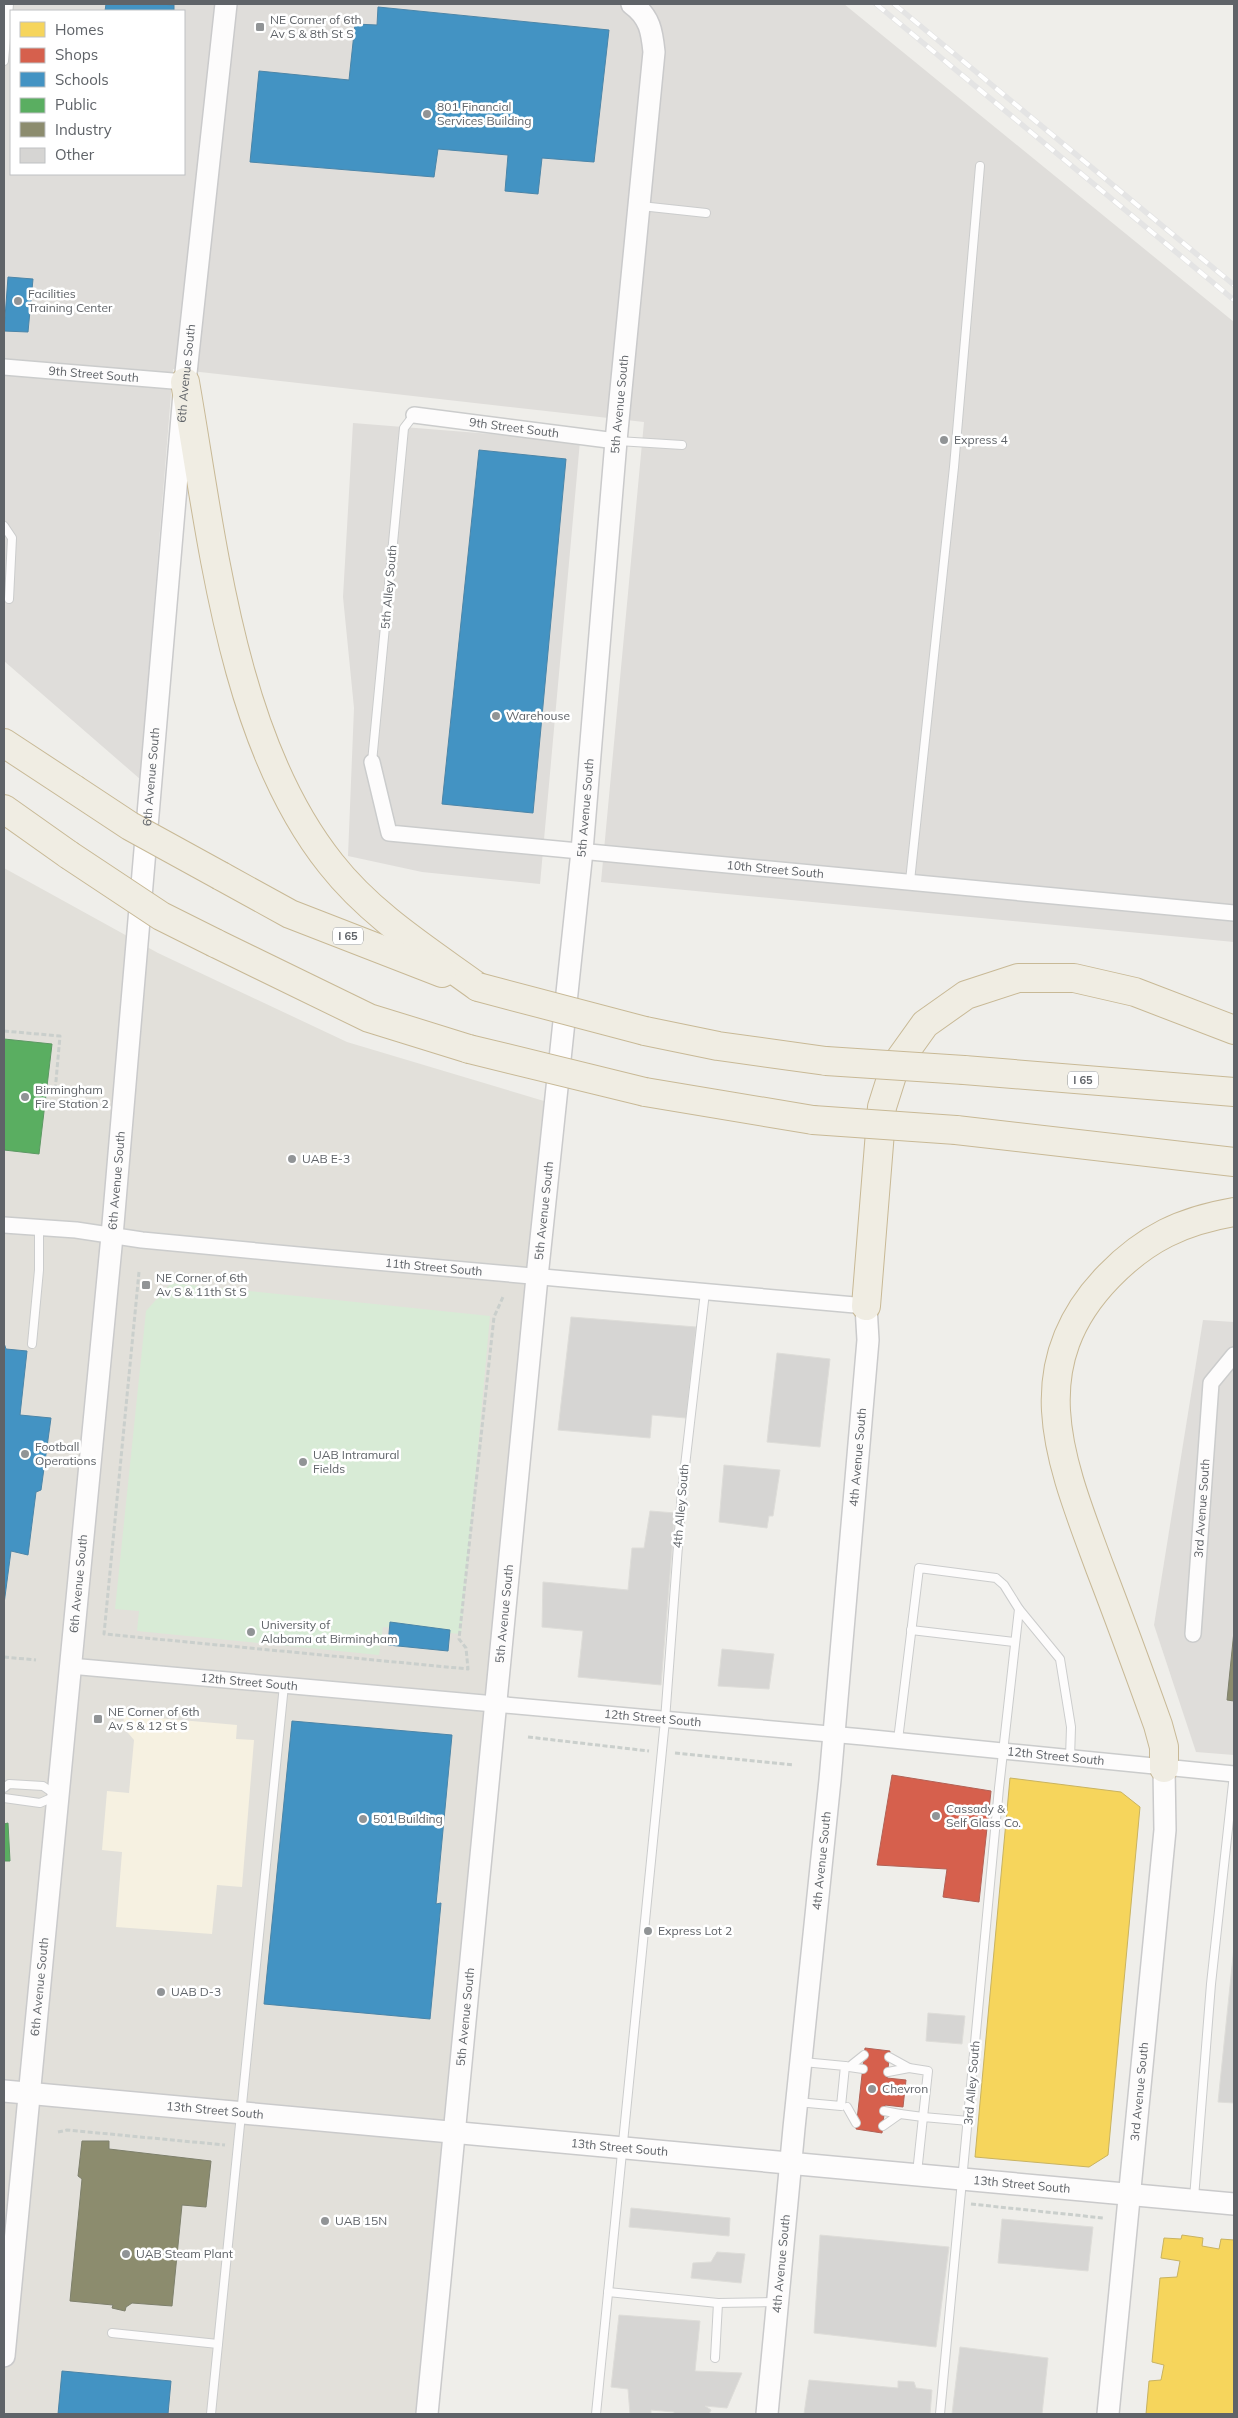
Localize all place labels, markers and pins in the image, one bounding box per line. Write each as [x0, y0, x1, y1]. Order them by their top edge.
place label: NE Corner of 6th Av S & 8th St S [270, 12, 362, 41]
marker: NE Corner of 6th Av S & 8th St S [254, 21, 266, 33]
place label: 801 Financial Services Building [437, 99, 532, 128]
marker: 801 Financial Services Building [421, 108, 433, 120]
place label: Facilities Training Center [28, 286, 113, 315]
marker: Facilities Training Center [12, 295, 24, 307]
place label: Express 4 [954, 432, 1008, 447]
marker: Express 4 [938, 434, 950, 446]
place label: Warehouse [506, 708, 570, 723]
marker: Warehouse [490, 710, 502, 722]
place label: Birmingham Fire Station 2 [35, 1082, 109, 1111]
marker: Birmingham Fire Station 2 [19, 1091, 31, 1103]
place label: UAB E-3 [302, 1151, 350, 1166]
marker: UAB E-3 [286, 1153, 298, 1165]
place label: NE Corner of 6th Av S & 11th St S [156, 1270, 248, 1299]
marker: NE Corner of 6th Av S & 11th St S [140, 1279, 152, 1291]
place label: Football Operations [35, 1439, 96, 1468]
place label: UAB Intramural Fields [313, 1447, 399, 1476]
marker: Football Operations [19, 1448, 31, 1460]
marker: UAB Intramural Fields [297, 1456, 309, 1468]
place label: University of Alabama at Birmingham [261, 1617, 397, 1646]
marker: University of Alabama at Birmingham [245, 1626, 257, 1638]
place label: NE Corner of 6th Av S & 12 St S [108, 1704, 200, 1733]
marker: NE Corner of 6th Av S & 12 St S [92, 1713, 104, 1725]
place label: Cassady & Self Glass Co. [946, 1801, 1021, 1830]
marker: Cassady & Self Glass Co. [930, 1810, 942, 1822]
place label: 501 Building [373, 1811, 443, 1826]
marker: 501 Building [357, 1813, 369, 1825]
place label: Express Lot 2 [658, 1923, 732, 1938]
marker: Express Lot 2 [642, 1925, 654, 1937]
place label: UAB D-3 [171, 1984, 221, 1999]
marker: UAB D-3 [155, 1986, 167, 1998]
place label: Chevron [882, 2081, 928, 2096]
marker: Chevron [866, 2083, 878, 2095]
place label: UAB 15N [335, 2213, 387, 2228]
marker: UAB 15N [319, 2215, 331, 2227]
place label: UAB Steam Plant [136, 2246, 233, 2261]
marker: UAB Steam Plant [120, 2248, 132, 2260]

